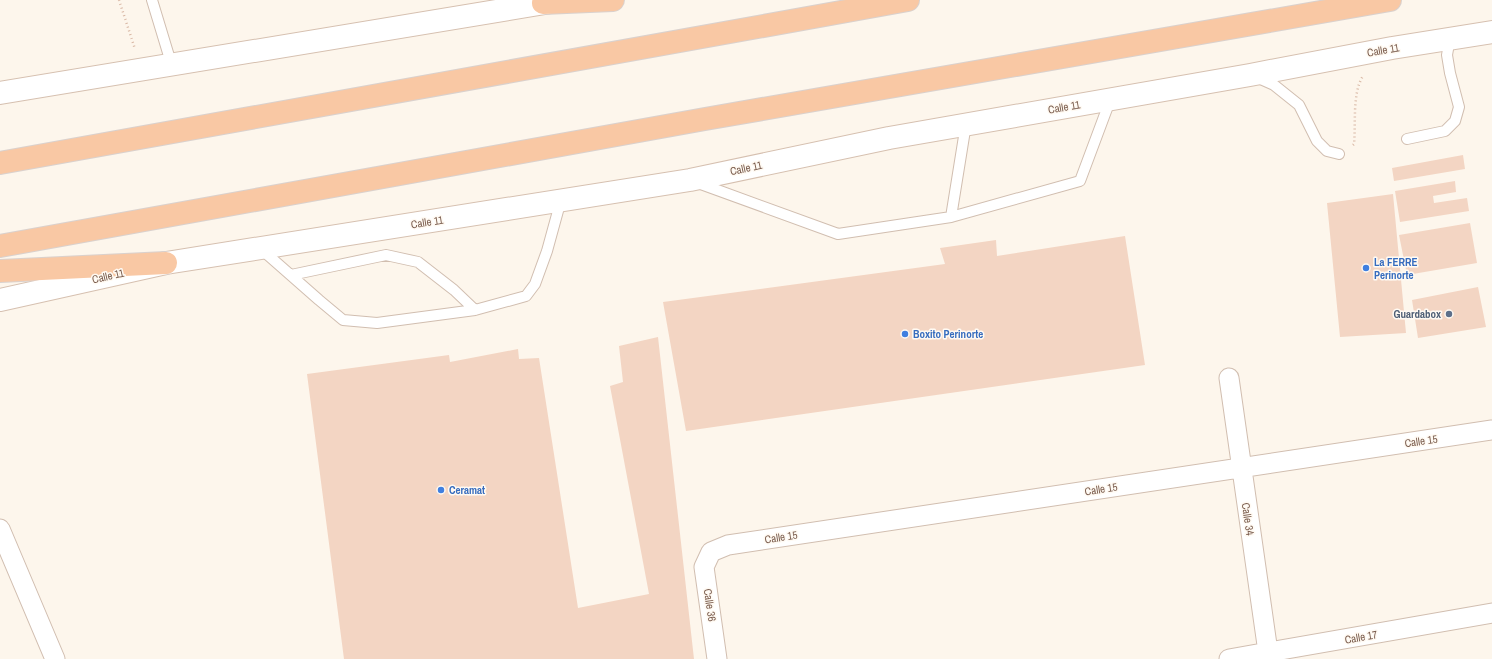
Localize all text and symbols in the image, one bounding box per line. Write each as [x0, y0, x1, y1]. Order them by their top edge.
street label: Calle 11 [1366, 40, 1400, 60]
street label: Calle 11 [1047, 97, 1081, 117]
street label: Calle 11 [729, 158, 763, 178]
street label: Calle 11 [410, 213, 444, 231]
place label: La FERRE Perinorte [1374, 255, 1418, 282]
marker: La FERRE Perinorte [1361, 263, 1371, 273]
street label: Calle 11 [91, 266, 125, 286]
place label: Guardabox [1393, 307, 1441, 321]
marker: Guardabox [1444, 309, 1454, 319]
place label: Boxito Perinorte [913, 327, 983, 341]
marker: Boxito Perinorte [900, 329, 910, 339]
street label: Calle 15 [1404, 432, 1438, 450]
street label: Calle 15 [1084, 479, 1118, 499]
place label: Ceramat [449, 483, 485, 497]
marker: Ceramat [436, 485, 446, 495]
street label: Calle 34 [1239, 502, 1257, 536]
street label: Calle 15 [764, 527, 798, 547]
street label: Calle 36 [701, 588, 719, 622]
street label: Calle 17 [1343, 627, 1379, 647]

